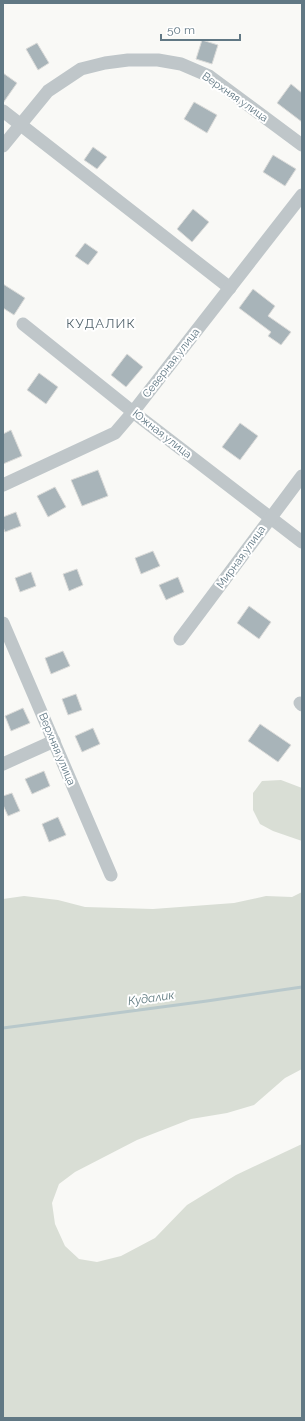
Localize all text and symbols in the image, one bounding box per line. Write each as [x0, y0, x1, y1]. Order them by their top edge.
scale bar [161, 16, 240, 42]
text: 50 m [167, 23, 195, 37]
street label: Верхняя улица [200, 69, 270, 125]
district label: КУДАЛИК [66, 316, 136, 331]
street label: Северная улица [140, 326, 202, 400]
street label: Южная улица [130, 407, 194, 461]
street label: Мирная улица [214, 523, 268, 591]
street label: Верхняя улица [36, 711, 78, 787]
water label: Кудалик [127, 988, 175, 1008]

